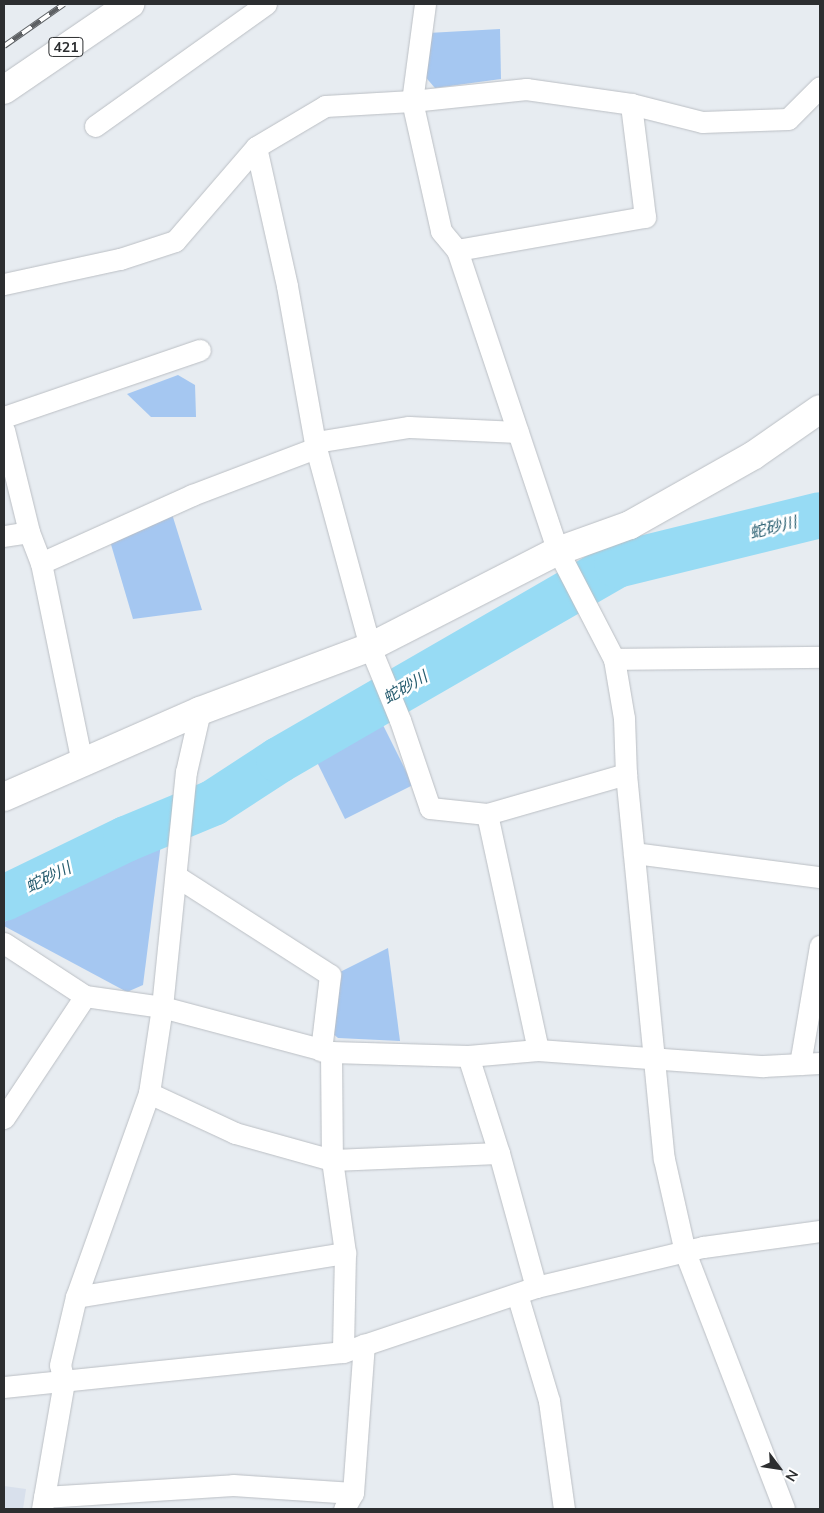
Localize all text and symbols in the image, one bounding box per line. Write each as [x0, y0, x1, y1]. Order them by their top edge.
road number: 421 [47, 36, 85, 58]
water label: 蛇砂川 [747, 512, 799, 542]
water label: 蛇砂川 [379, 667, 431, 707]
water label: 蛇砂川 [22, 858, 74, 896]
north arrow [754, 1443, 804, 1493]
text: N [781, 1467, 802, 1485]

